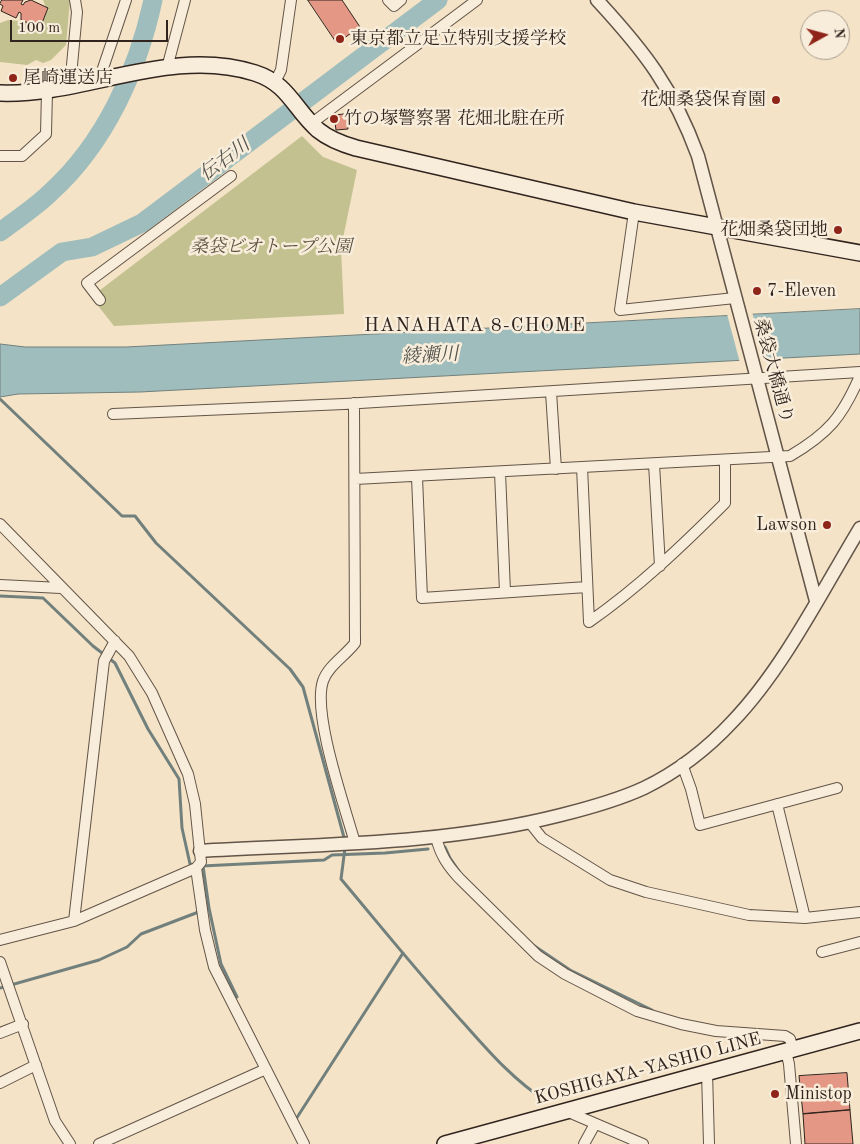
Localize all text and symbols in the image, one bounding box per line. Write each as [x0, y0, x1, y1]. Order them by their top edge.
scale bar [12, 10, 170, 42]
north arrow [800, 10, 850, 60]
text: 100 m [18, 21, 60, 36]
text: N [831, 27, 846, 39]
place label: 東京都立足立特別支援学校 [350, 28, 566, 50]
marker: 東京都立足立特別支援学校 [334, 33, 346, 45]
place label: 尾崎運送店 [23, 67, 113, 89]
marker: 尾崎運送店 [7, 72, 19, 84]
place label: 花畑桑袋保育園 [640, 89, 766, 111]
marker: 花畑桑袋保育園 [770, 94, 782, 106]
place label: 竹の塚警察署 花畑北駐在所 [344, 108, 565, 130]
marker: 竹の塚警察署 花畑北駐在所 [328, 113, 340, 125]
water label: 伝右川 [195, 134, 255, 186]
place label: 花畑桑袋団地 [720, 219, 828, 241]
marker: 花畑桑袋団地 [832, 224, 844, 236]
park label: 桑袋ビオトープ公園 [190, 236, 352, 258]
place label: 7-Eleven [767, 280, 836, 302]
marker: 7-Eleven [751, 285, 763, 297]
district label: HANAHATA 8-CHOME [362, 315, 588, 337]
street label: 桑袋大橋通り [749, 316, 797, 426]
water label: 綾瀬川 [401, 343, 459, 369]
place label: Lawson [756, 514, 817, 536]
marker: Lawson [821, 519, 833, 531]
street label: KOSHIGAYA-YASHIO LINE [532, 1028, 764, 1110]
place label: Ministop [785, 1083, 852, 1105]
marker: Ministop [769, 1088, 781, 1100]

